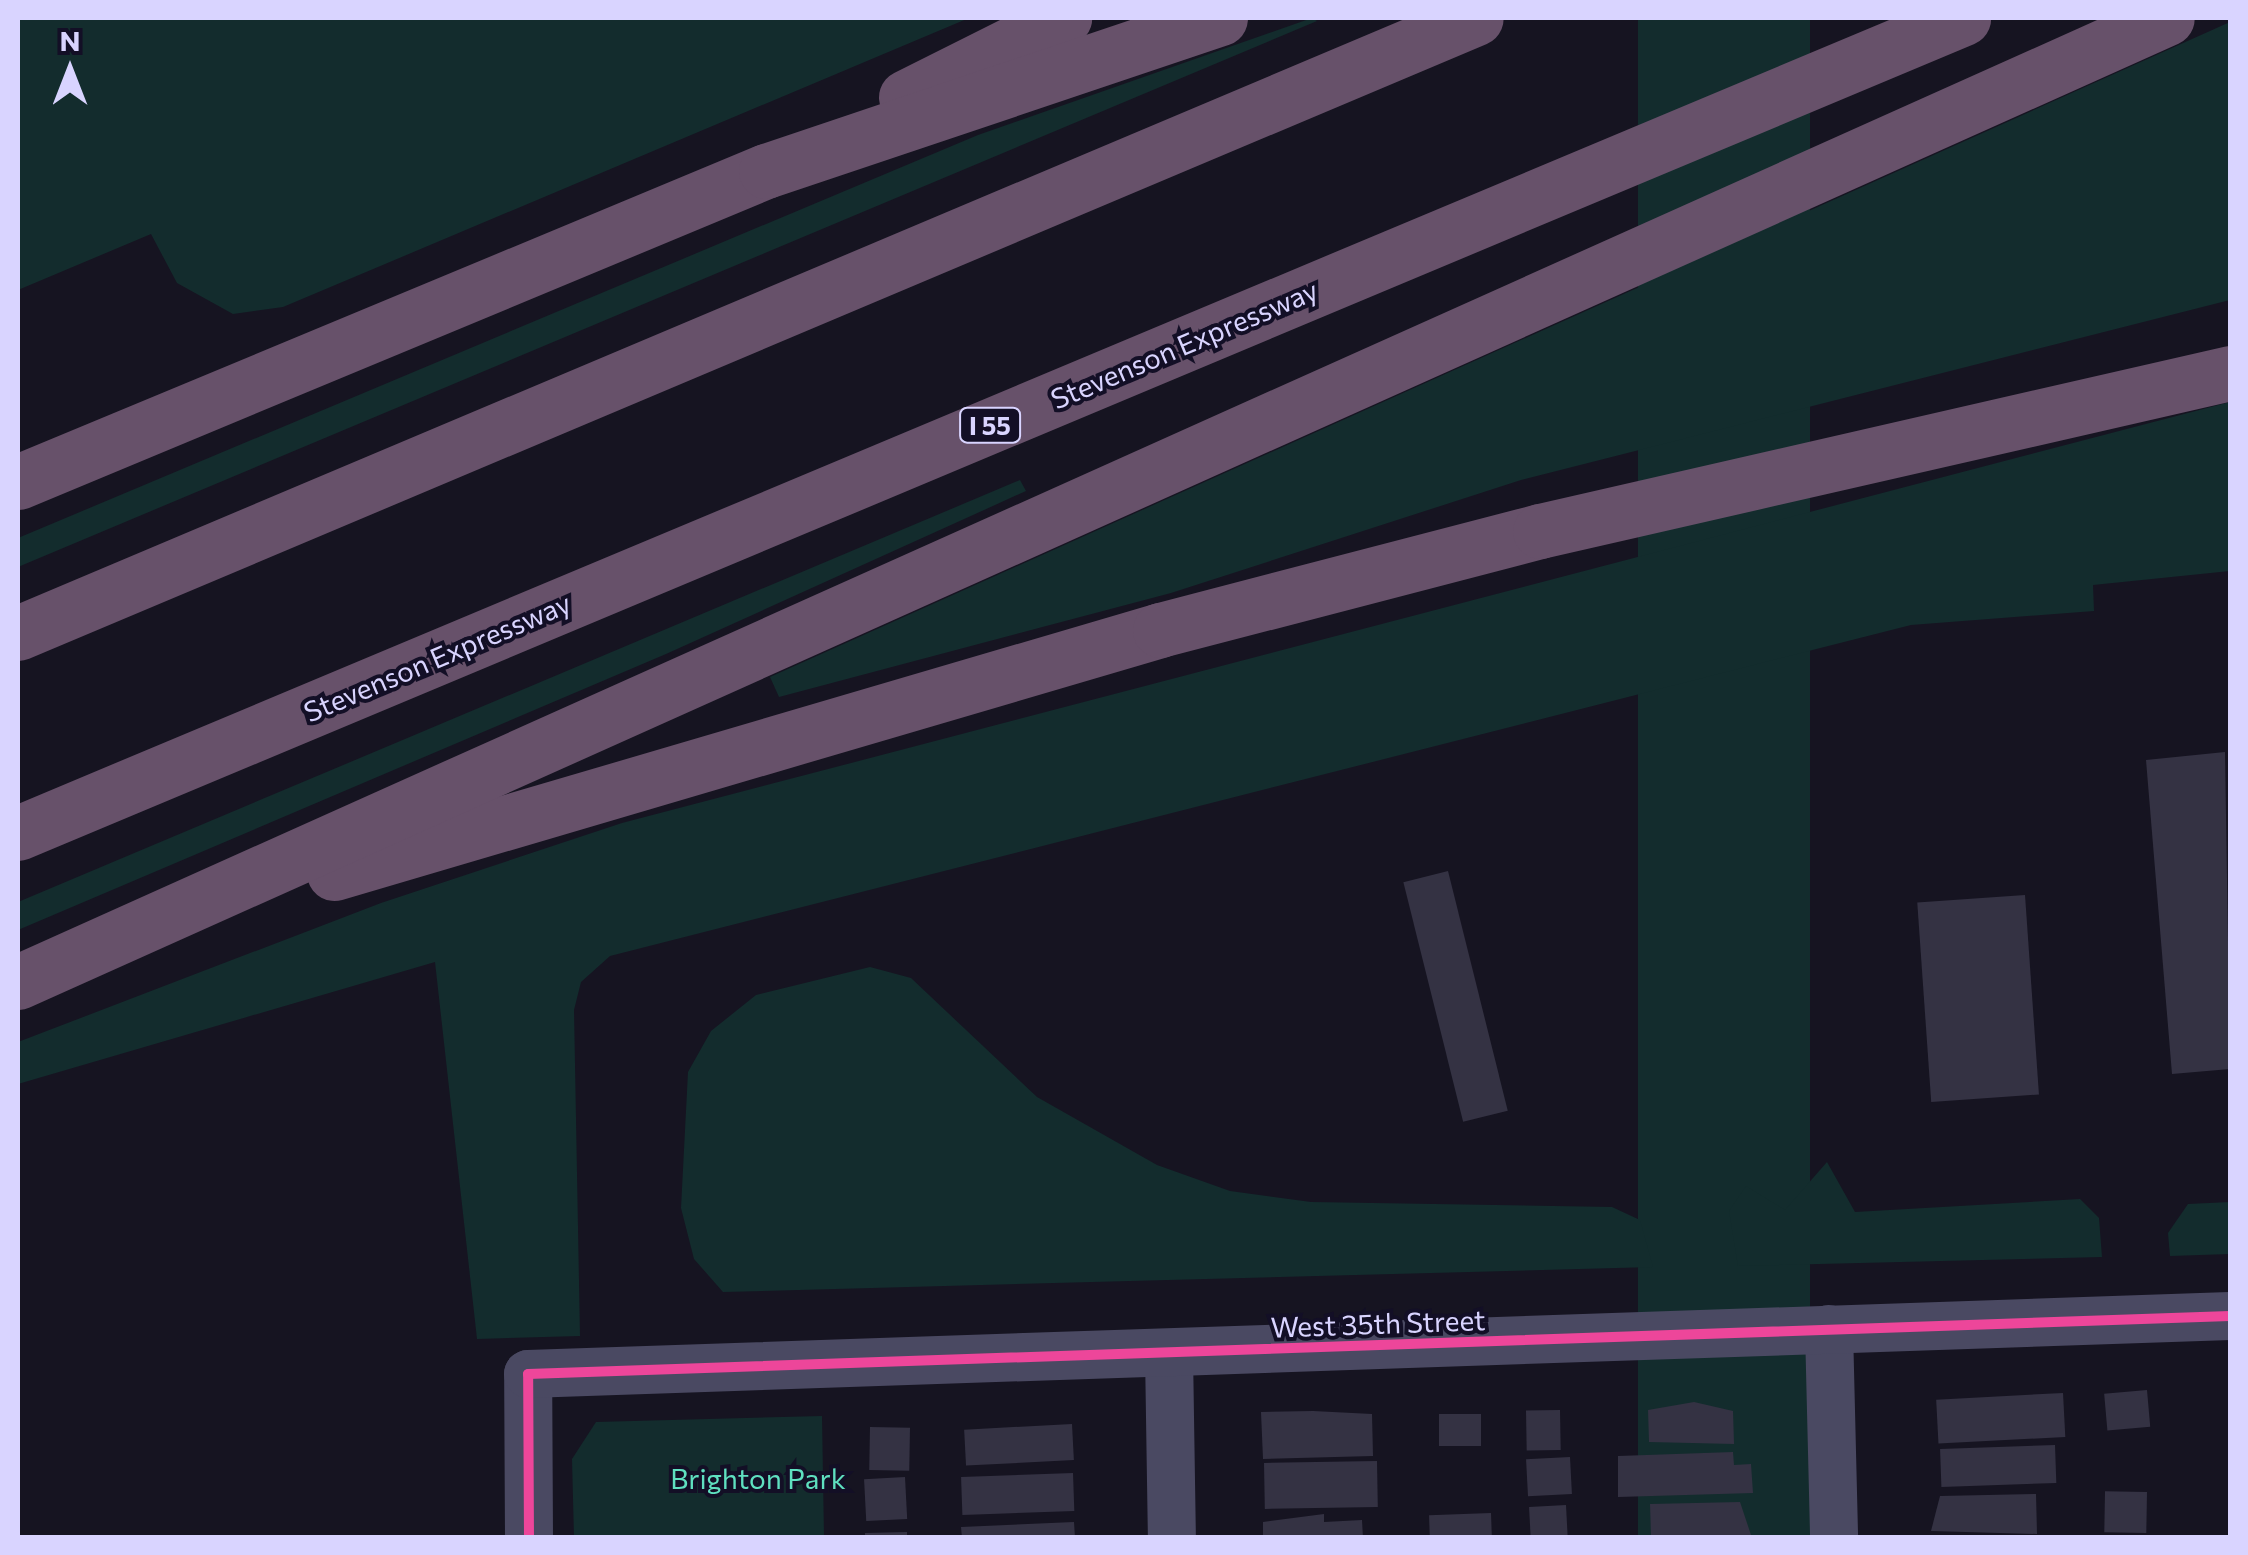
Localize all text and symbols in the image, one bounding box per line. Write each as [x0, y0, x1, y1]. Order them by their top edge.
north arrow [20, 20, 120, 120]
text: N [60, 23, 81, 57]
street label: Stevenson Expressway [1045, 272, 1323, 416]
road number: I 55 [958, 405, 1022, 445]
street label: Stevenson Expressway [298, 585, 576, 729]
street label: West 35th Street [1270, 1302, 1486, 1344]
park label: Brighton Park [670, 1461, 846, 1495]

